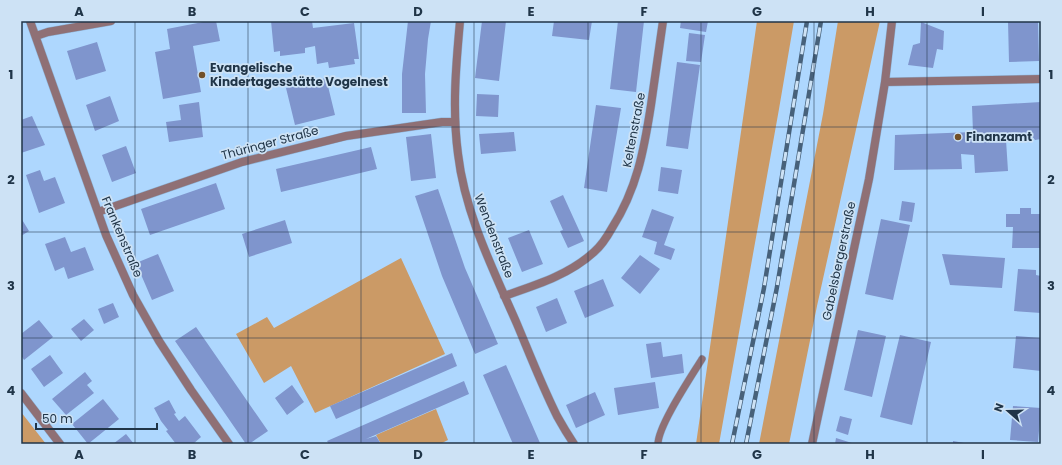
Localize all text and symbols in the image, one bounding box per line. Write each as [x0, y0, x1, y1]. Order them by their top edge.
text: A [74, 2, 84, 21]
text: B [188, 2, 197, 21]
text: C [300, 2, 310, 21]
text: D [413, 2, 423, 21]
text: E [527, 2, 535, 21]
text: F [640, 2, 648, 21]
text: G [752, 2, 762, 21]
text: H [865, 2, 875, 21]
text: I [981, 2, 985, 21]
place label: Evangelische Kindertagesstätte Vogelnest [210, 59, 388, 90]
text: 1 [9, 65, 13, 84]
text: 1 [1049, 65, 1053, 84]
marker: Evangelische Kindertagesstätte Vogelnest [197, 70, 207, 80]
street label: Keltenstraße [618, 91, 649, 169]
street label: Thüringer Straße [219, 121, 320, 164]
place label: Finanzamt [966, 128, 1032, 145]
marker: Finanzamt [953, 132, 963, 142]
text: 2 [7, 170, 15, 189]
text: 2 [1047, 170, 1055, 189]
street label: Wendenstraße [471, 191, 518, 280]
street label: Frankenstraße [98, 194, 147, 280]
street label: Gabelsbergerstraße [818, 200, 859, 322]
text: 3 [7, 276, 15, 295]
text: 3 [1047, 276, 1055, 295]
text: 4 [7, 381, 16, 400]
text: 4 [1047, 381, 1056, 400]
north arrow [988, 391, 1028, 431]
text: N [990, 401, 1008, 414]
scale bar [36, 405, 157, 431]
text: 50 m [42, 410, 73, 427]
text: A [74, 445, 84, 464]
text: B [188, 445, 197, 464]
text: C [300, 445, 310, 464]
text: D [413, 445, 423, 464]
text: E [527, 445, 535, 464]
text: F [640, 445, 648, 464]
text: G [752, 445, 762, 464]
text: H [865, 445, 875, 464]
text: I [981, 445, 985, 464]

